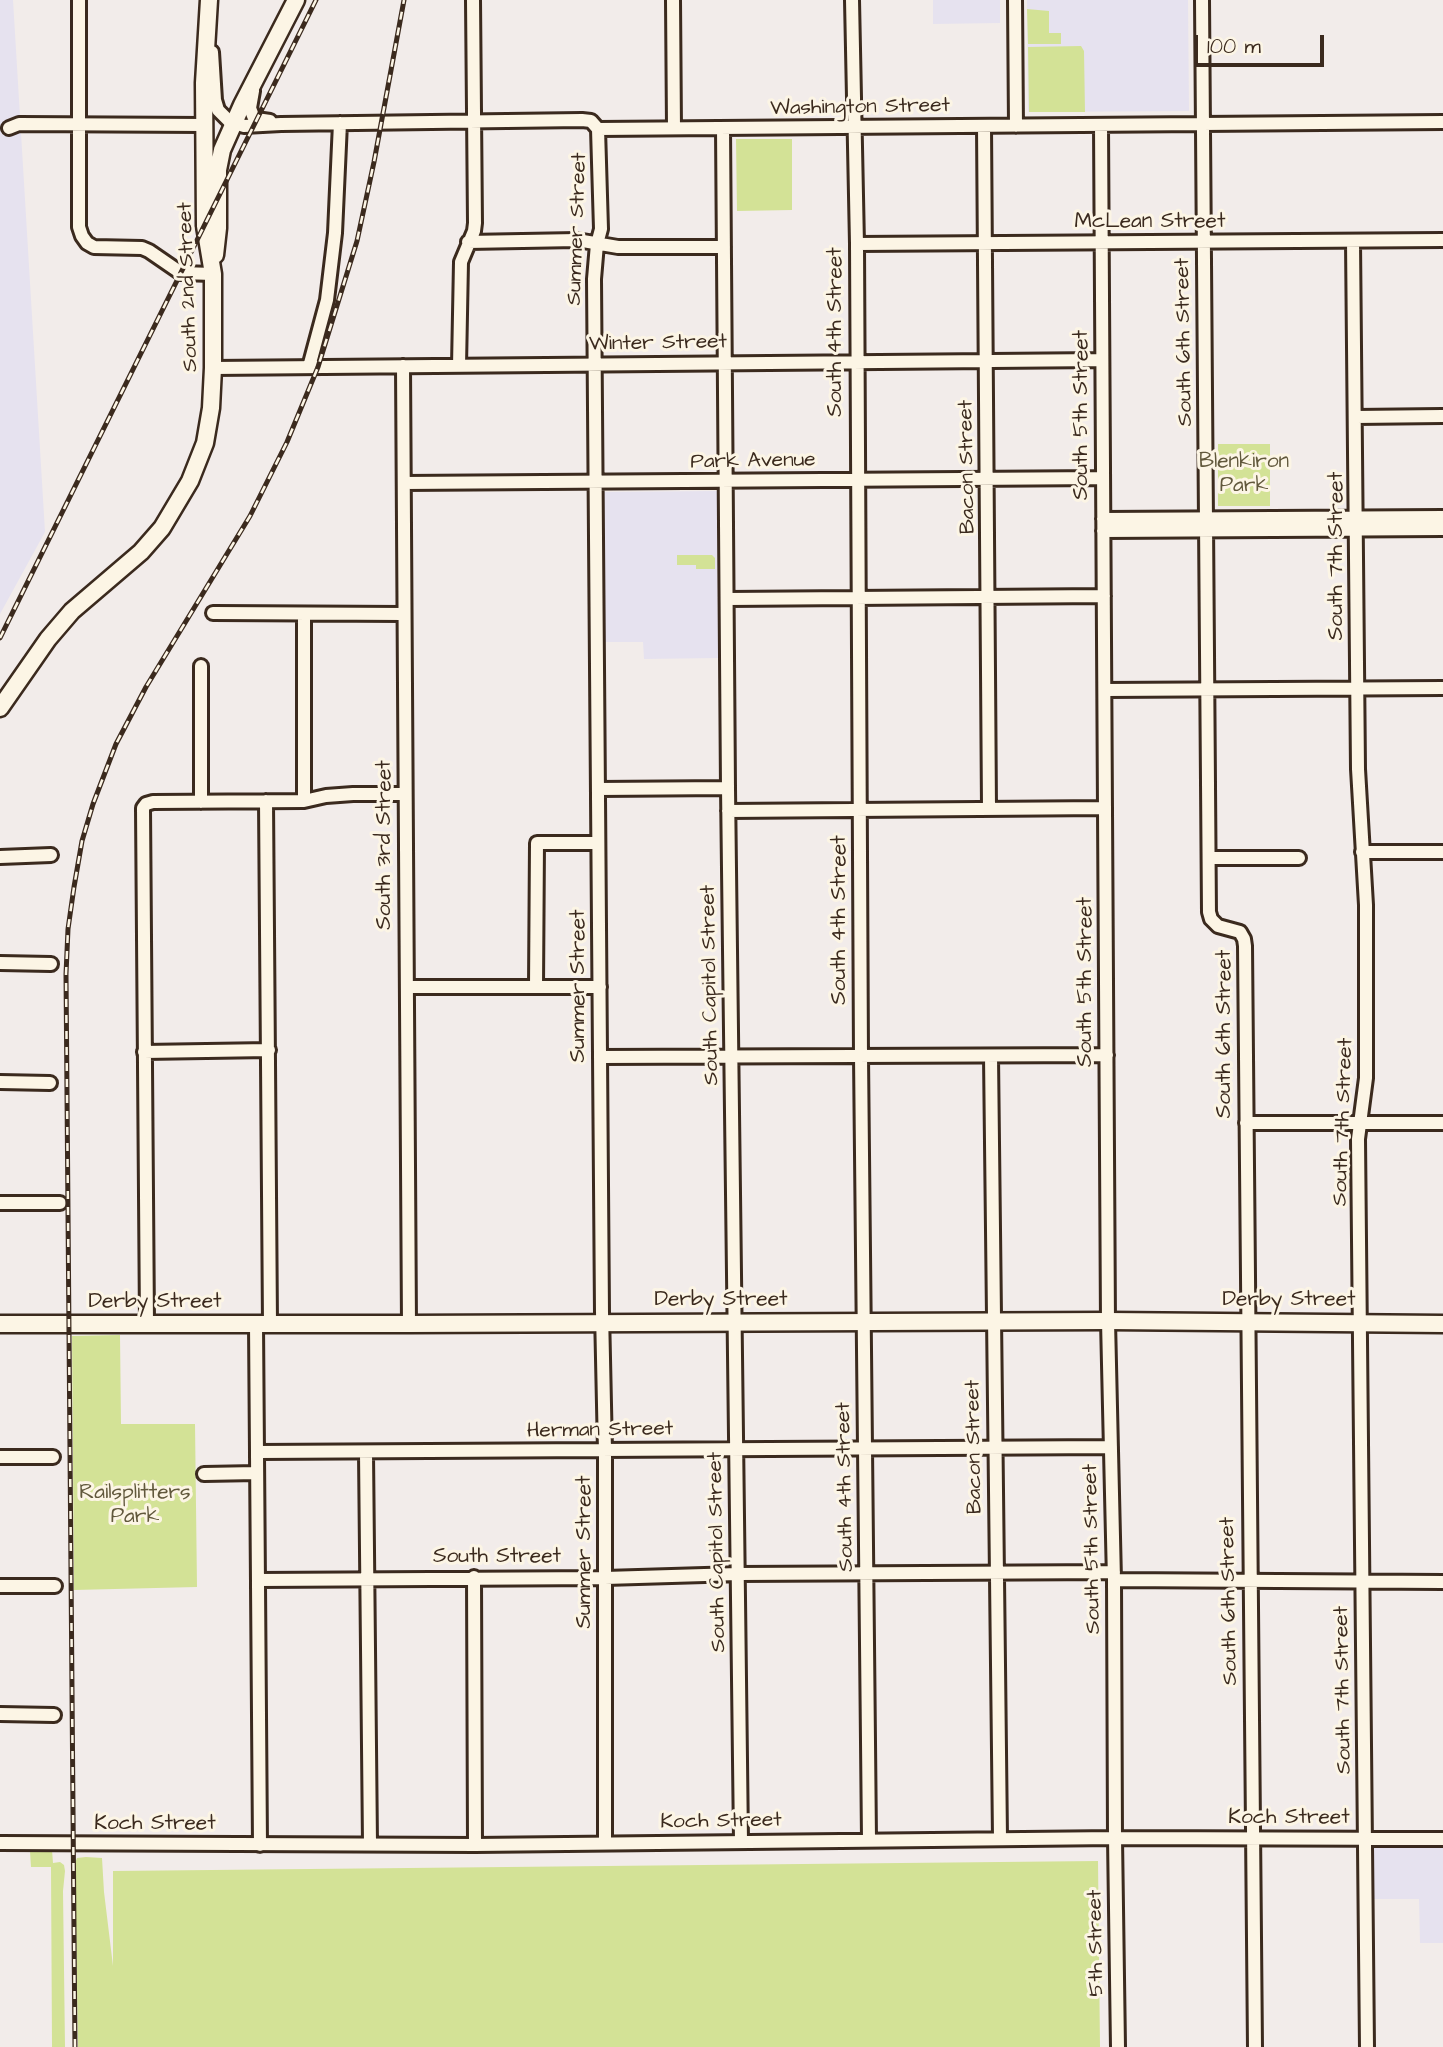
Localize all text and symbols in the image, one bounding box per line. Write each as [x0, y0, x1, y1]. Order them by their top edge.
scale bar [1198, 21, 1328, 65]
text: 100 m [1207, 32, 1261, 61]
street label: Washington Street [770, 94, 950, 122]
street label: Summer Street [563, 152, 593, 306]
street label: South 2nd Street [173, 202, 205, 372]
street label: McLean Street [1075, 210, 1225, 236]
street label: South 4th Street [824, 247, 850, 417]
street label: South 6th Street [1171, 258, 1199, 426]
street label: Winter Street [589, 330, 727, 358]
street label: South 5th Street [1070, 330, 1096, 500]
street label: Bacon Street [954, 400, 982, 534]
street label: Park Avenue [690, 448, 816, 476]
park label: Blenkiron Park [1199, 450, 1289, 500]
street label: South 7th Street [1325, 472, 1351, 640]
street label: South 3rd Street [373, 760, 399, 930]
street label: South 4th Street [828, 835, 854, 1005]
street label: South Capitol Street [697, 885, 725, 1085]
street label: South 5th Street [1074, 897, 1100, 1067]
street label: Summer Street [567, 910, 593, 1062]
street label: South 6th Street [1213, 950, 1239, 1118]
street label: South 7th Street [1328, 1037, 1360, 1207]
street label: Derby Street [654, 1288, 788, 1314]
street label: Derby Street [1222, 1288, 1356, 1314]
street label: Derby Street [88, 1290, 222, 1316]
street label: Bacon Street [961, 1380, 989, 1514]
street label: South 4th Street [832, 1402, 860, 1572]
street label: Herman Street [527, 1417, 673, 1445]
street label: South Capitol Street [704, 1452, 732, 1652]
street label: South 5th Street [1079, 1464, 1107, 1634]
street label: Summer Street [573, 1476, 599, 1628]
park label: Railsplitters Park [79, 1481, 191, 1531]
street label: South 6th Street [1216, 1517, 1244, 1685]
street label: South Street [433, 1545, 561, 1571]
street label: South 7th Street [1330, 1606, 1358, 1774]
street label: Koch Street [1228, 1806, 1350, 1832]
street label: Koch Street [660, 1808, 782, 1836]
street label: Koch Street [94, 1812, 216, 1838]
street label: 5th Street [1083, 1889, 1111, 1997]

